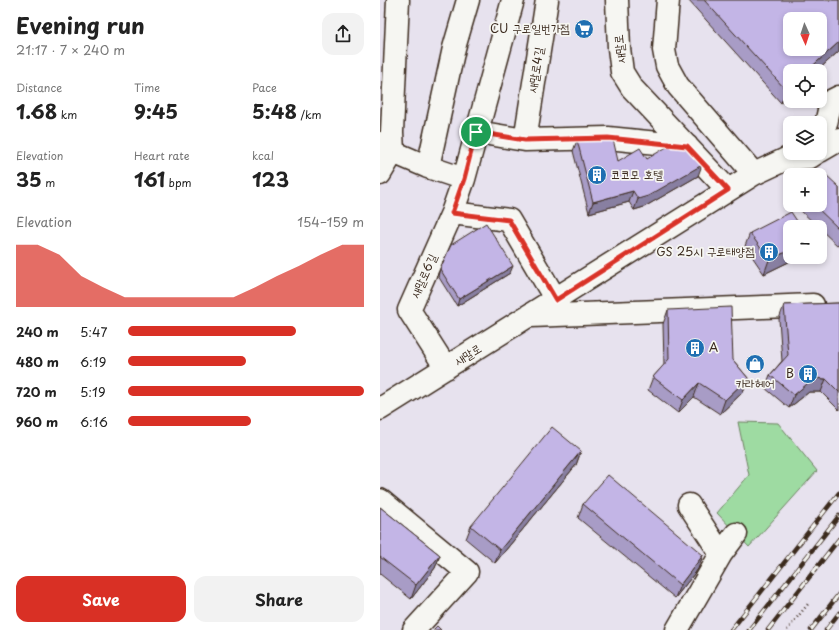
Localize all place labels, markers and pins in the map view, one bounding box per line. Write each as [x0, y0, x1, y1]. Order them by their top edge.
supermarket icon: CU 구로일번가점 [573, 18, 595, 40]
place label: CU 구로일번가점 [490, 19, 570, 37]
pin [459, 115, 493, 149]
building icon: 코코모 호텔 [586, 164, 608, 186]
place label: 코코모 호텔 [611, 165, 664, 183]
building icon: GS 25시 구로태양점 [758, 241, 780, 263]
place label: GS 25시 구로태양점 [656, 242, 755, 260]
building icon: A [684, 337, 706, 359]
place label: A [709, 338, 718, 356]
shop icon: 카라헤어 [744, 353, 766, 375]
building icon: B [797, 363, 819, 385]
place label: B [786, 364, 794, 382]
place label: 카라헤어 [736, 374, 774, 392]

